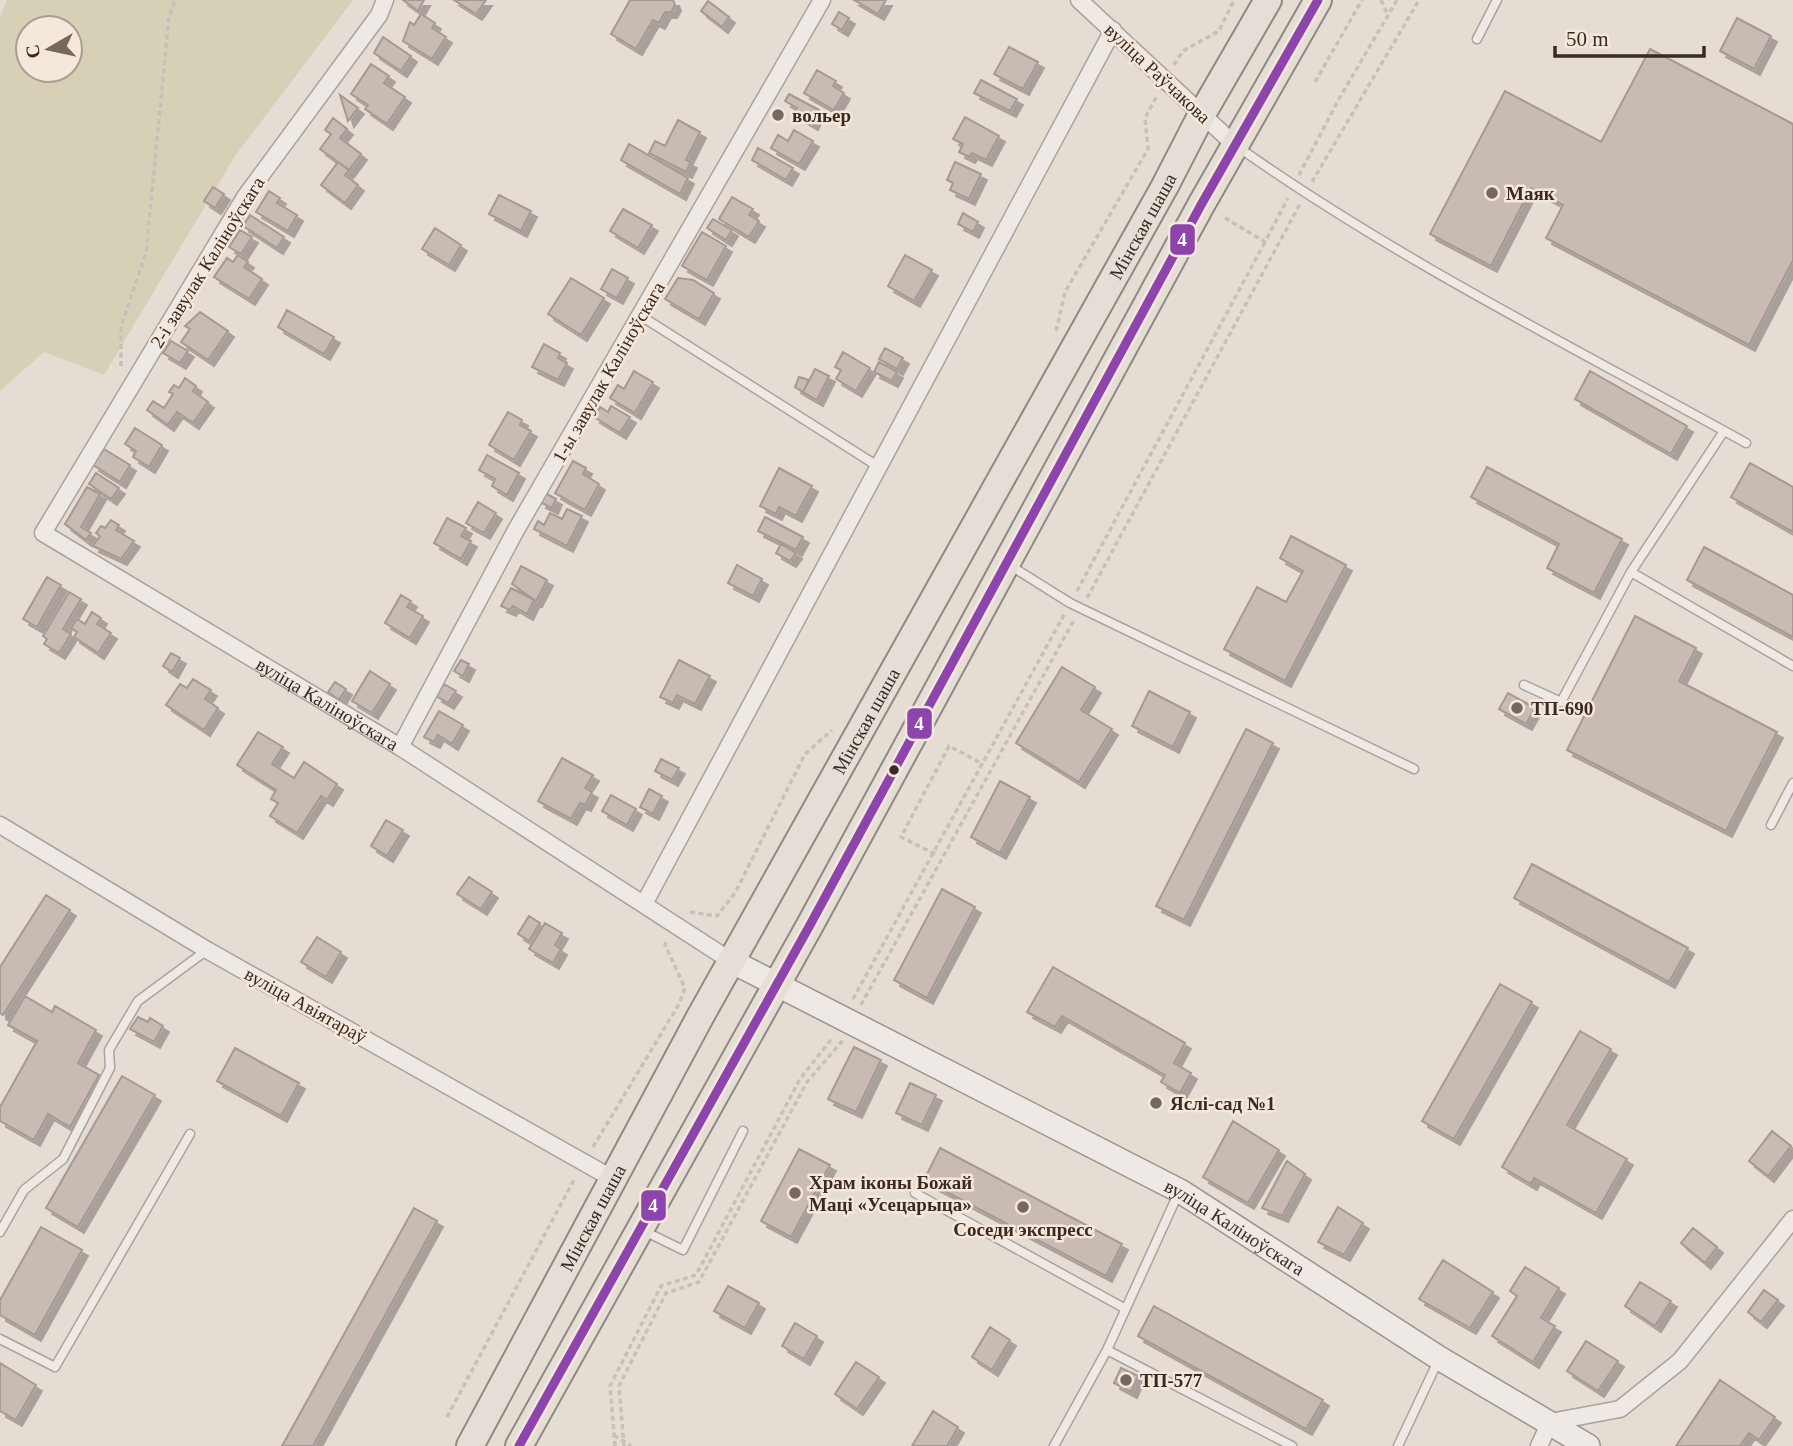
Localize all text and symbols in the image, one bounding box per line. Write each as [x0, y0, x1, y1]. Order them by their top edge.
north arrow [14, 14, 84, 84]
scale bar [1555, 14, 1704, 58]
street label: вуліца Раўчакова [1101, 19, 1215, 128]
text: 50 m [1566, 27, 1609, 51]
text: С [21, 43, 44, 60]
place label: вольер [792, 105, 851, 126]
marker: вольер [770, 107, 786, 123]
street label: Мінская шаша [1105, 169, 1181, 283]
street label: 2-і завулак Каліноўскага [146, 172, 269, 352]
place label: Маяк [1506, 183, 1555, 204]
marker: Маяк [1484, 185, 1500, 201]
line badge: 4 [1169, 223, 1196, 256]
text: 4 [1177, 229, 1187, 250]
street label: 1-ы завулак Каліноўскага [548, 278, 669, 466]
street label: вуліца Каліноўскага [252, 653, 403, 755]
street label: Мінская шаша [828, 664, 904, 778]
place label: ТП-690 [1531, 698, 1593, 719]
marker: ТП-690 [1509, 700, 1525, 716]
line badge: 4 [906, 707, 933, 740]
text: 4 [914, 713, 924, 734]
unlabelled marker [887, 763, 901, 777]
street label: вуліца Авіятараў [241, 963, 371, 1048]
place label: Яслі-сад №1 [1170, 1093, 1276, 1114]
marker: Яслі-сад №1 [1148, 1095, 1164, 1111]
street label: Мінская шаша [556, 1161, 630, 1275]
place label: Храм іконы Божай Маці «Усецарыца» [809, 1172, 972, 1215]
street label: вуліца Каліноўскага [1161, 1175, 1309, 1280]
marker: Храм іконы Божай Маці «Усецарыца» [787, 1185, 803, 1201]
line badge: 4 [640, 1189, 667, 1222]
text: 4 [648, 1195, 658, 1216]
marker: Соседи экспресс [1015, 1199, 1031, 1215]
place label: Соседи экспресс [953, 1219, 1093, 1240]
place label: ТП-577 [1140, 1370, 1203, 1391]
marker: ТП-577 [1118, 1372, 1134, 1388]

